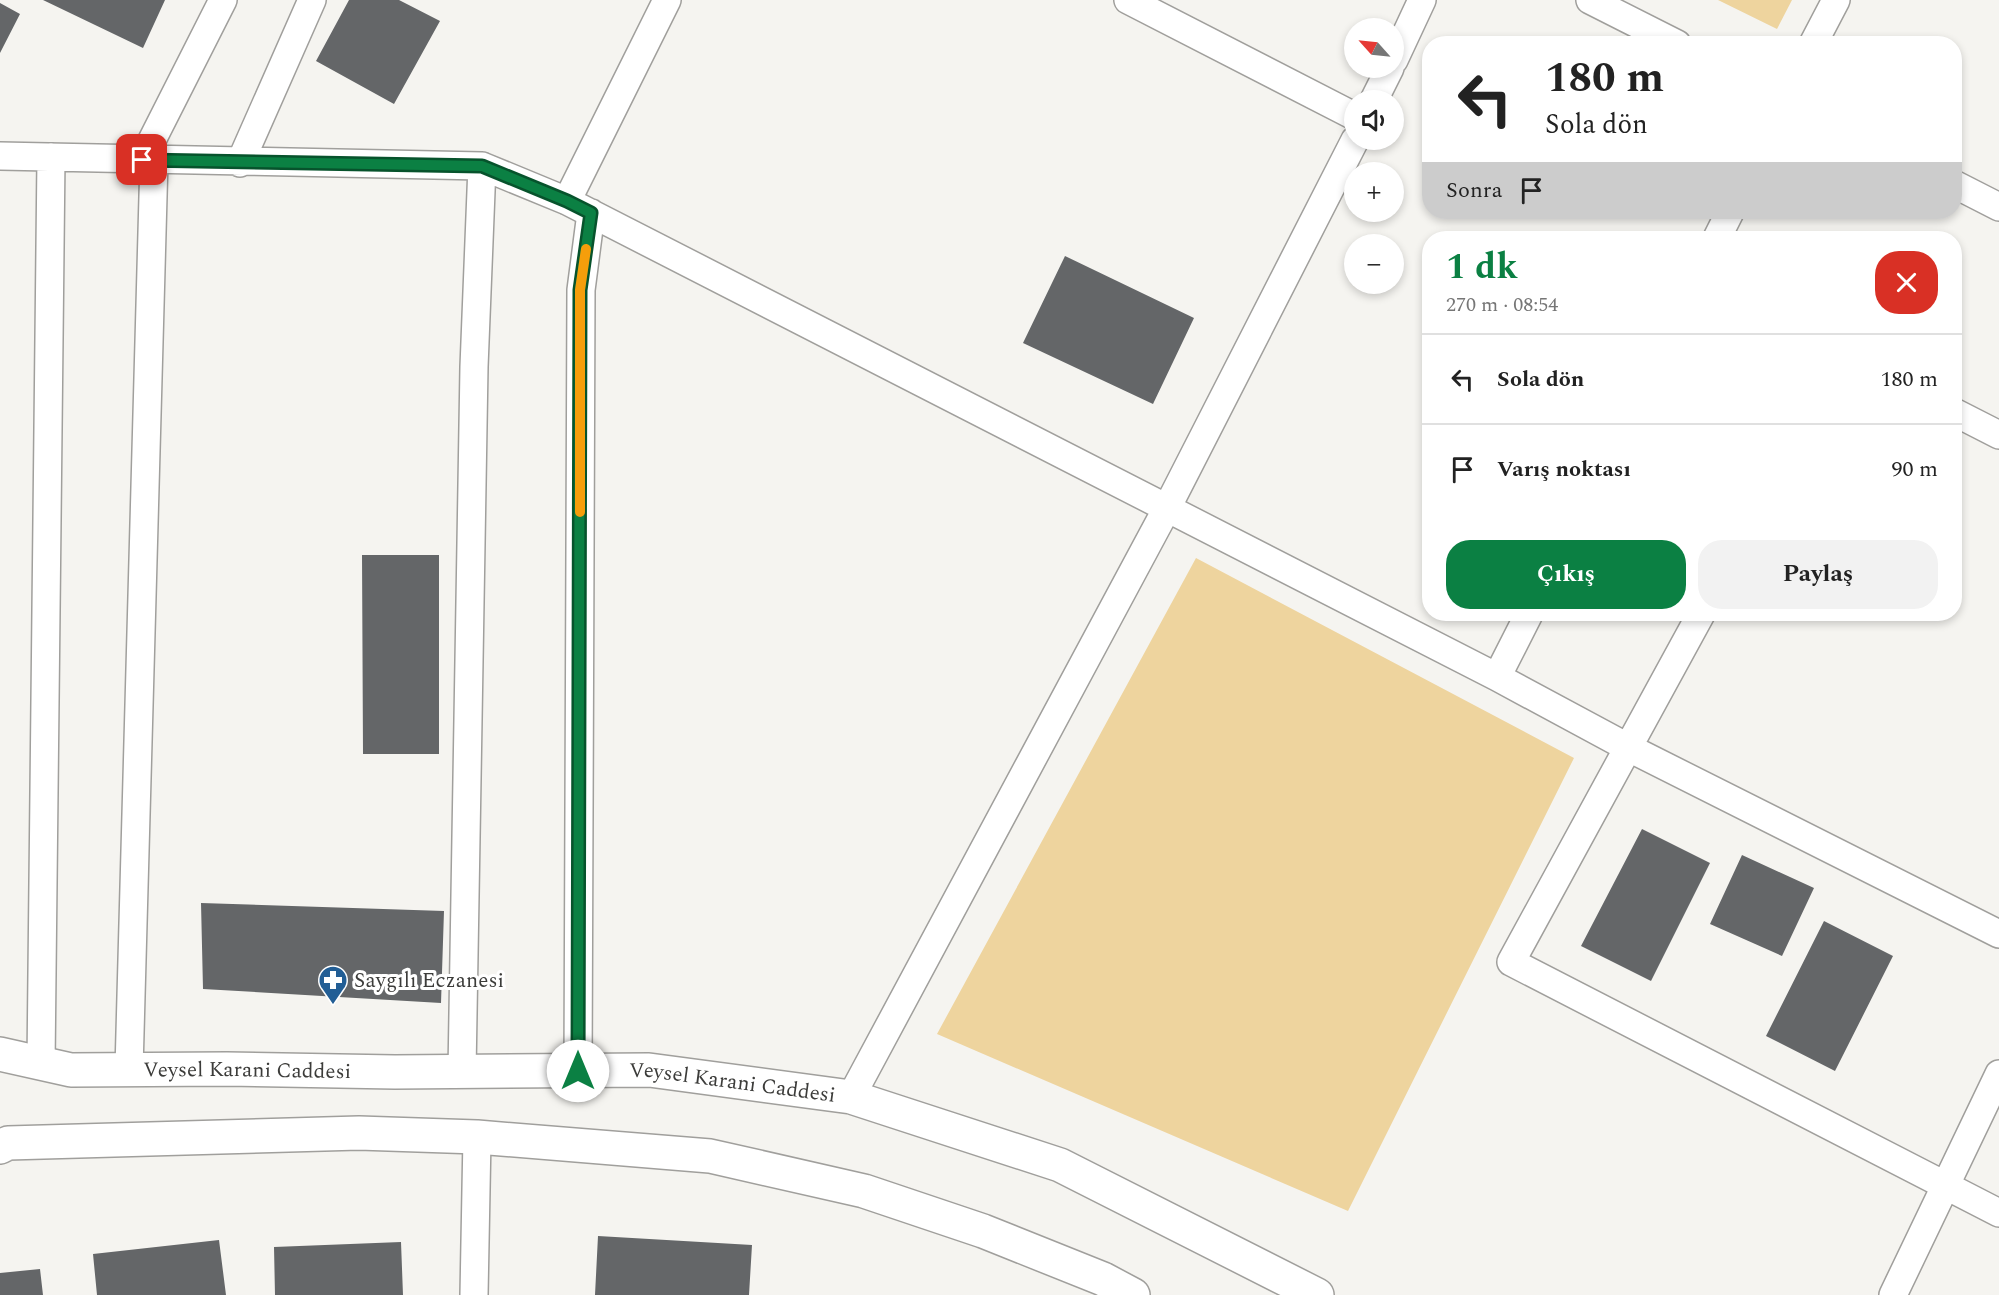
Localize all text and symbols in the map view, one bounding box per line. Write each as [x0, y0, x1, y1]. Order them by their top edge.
north arrow [1344, 18, 1404, 78]
map controls [1344, 18, 1404, 294]
text: 180 m [1545, 47, 1664, 110]
icon: left [1446, 60, 1524, 138]
button: sound [1344, 90, 1404, 150]
text: Sola dön [1545, 104, 1648, 146]
pin [116, 134, 167, 185]
icon: arrive [125, 143, 158, 176]
button: + [1344, 162, 1404, 222]
text: Sonra [1446, 174, 1503, 207]
icon: arrive [1515, 174, 1548, 207]
button: − [1344, 234, 1404, 294]
text: 1 dk [1446, 240, 1518, 295]
button: close [1875, 251, 1938, 314]
text: 270 m · 08:54 [1446, 290, 1558, 320]
icon: left [1446, 363, 1479, 396]
text: Sola dön [1497, 363, 1584, 396]
text: 180 m [1881, 363, 1938, 396]
icon: arrive [1446, 453, 1479, 486]
text: Varış noktası [1497, 453, 1631, 486]
text: 90 m [1892, 453, 1938, 486]
button: Çıkış [1446, 540, 1686, 609]
button: Paylaş [1698, 540, 1938, 609]
pharmacy icon: Saygılı Eczanesi [317, 964, 349, 1006]
place label: Saygılı Eczanesi [354, 965, 504, 997]
position arrow [546, 1039, 610, 1103]
street label: Veysel Karani Caddesi [143, 1054, 352, 1088]
street label: Veysel Karani Caddesi [629, 1055, 838, 1112]

